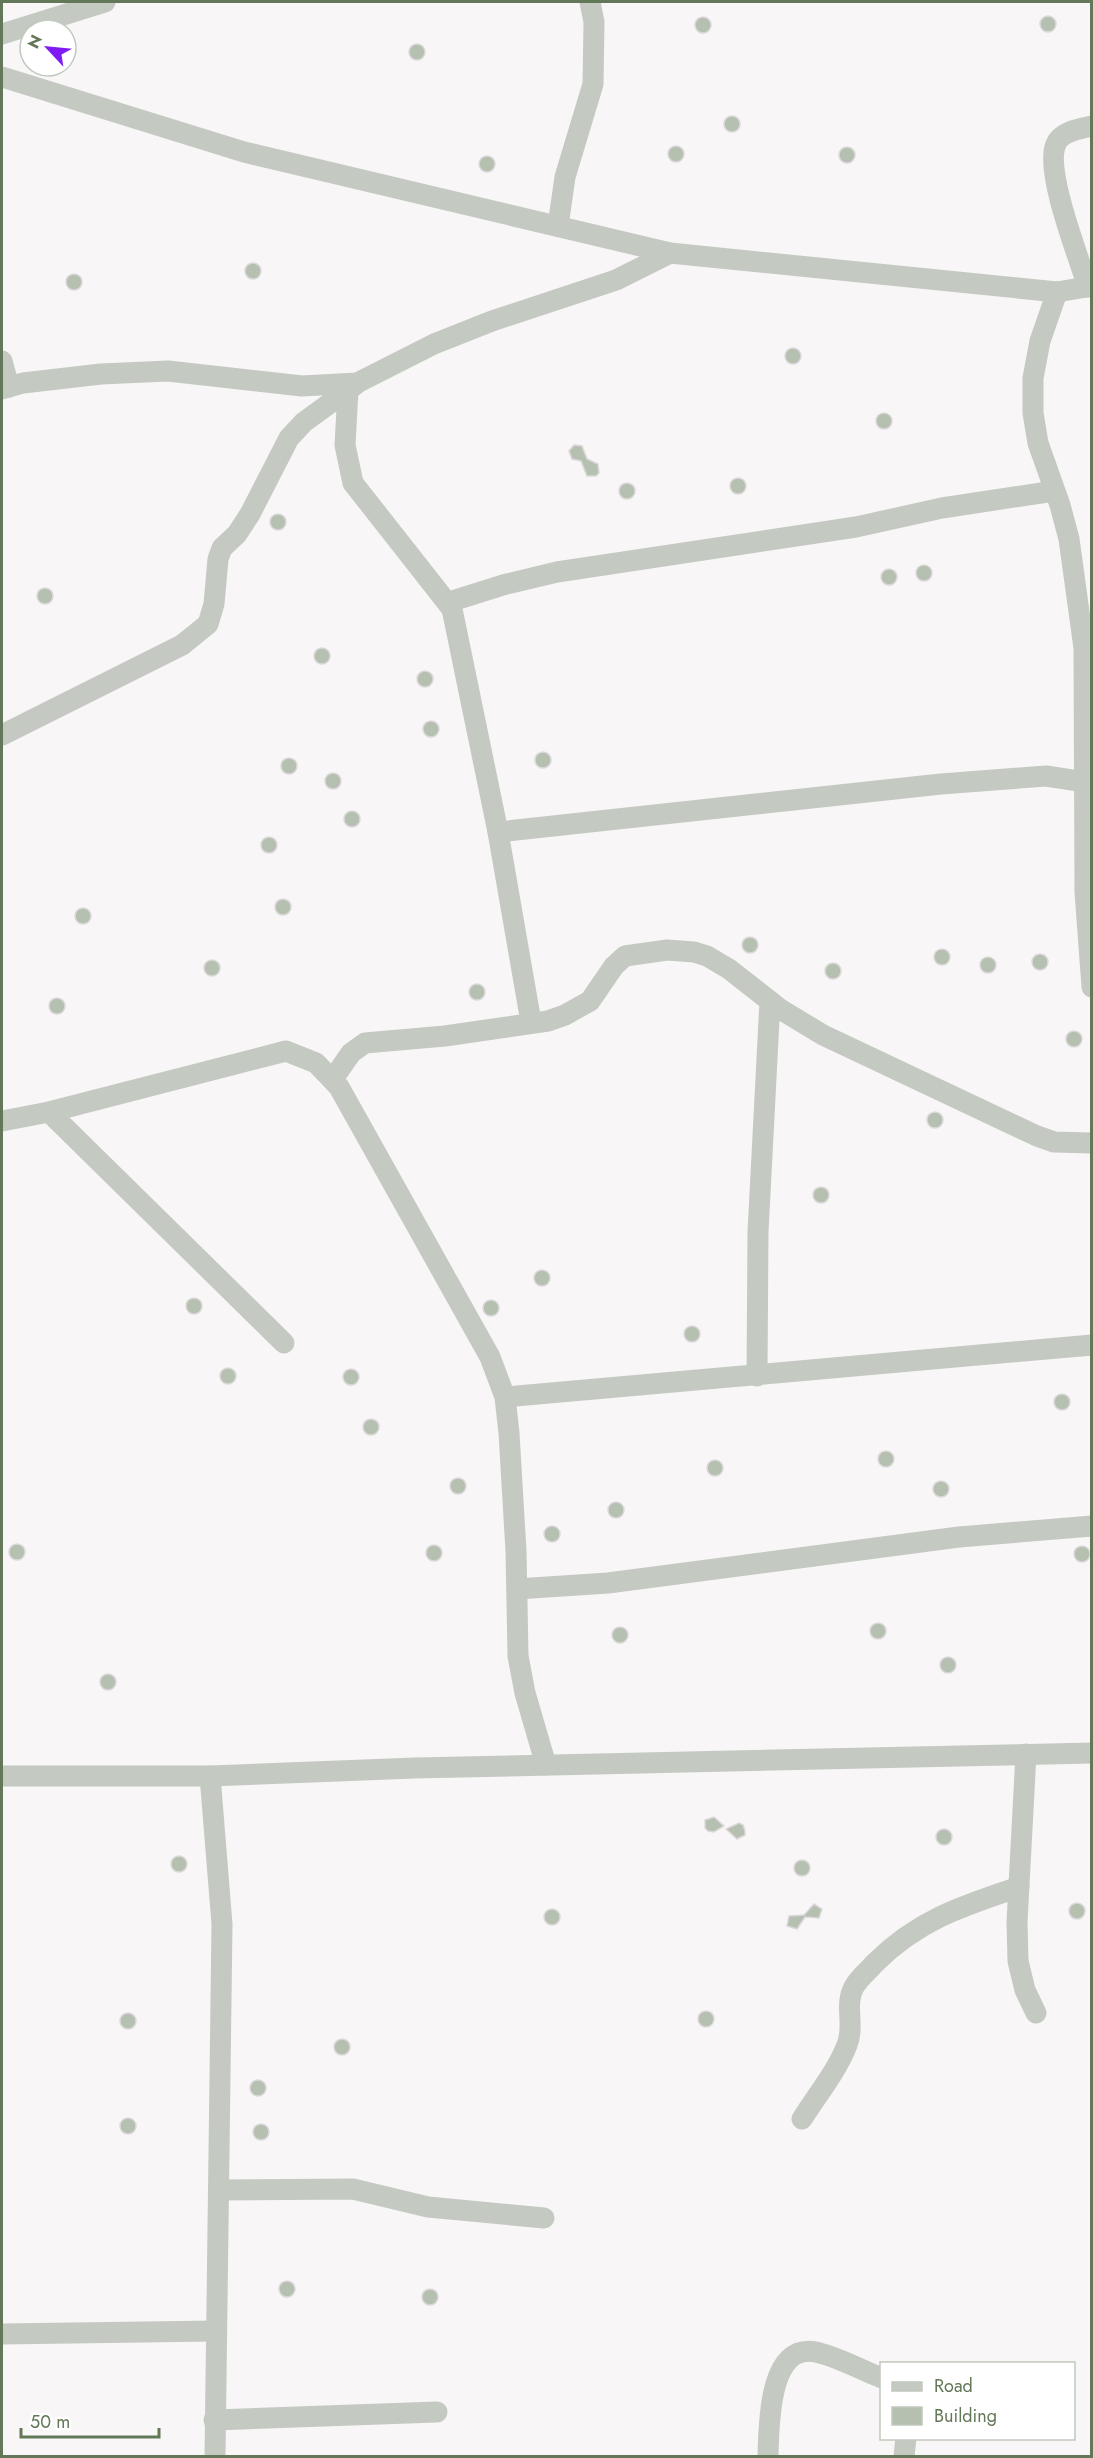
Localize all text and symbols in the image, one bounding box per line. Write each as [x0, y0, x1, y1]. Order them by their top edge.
north arrow [18, 18, 78, 78]
text: N [22, 31, 48, 52]
legend [880, 2362, 1075, 2440]
text: Road [934, 2373, 973, 2399]
scale bar [21, 2401, 159, 2439]
text: Building [934, 2403, 997, 2429]
text: 50 m [30, 2409, 70, 2435]

